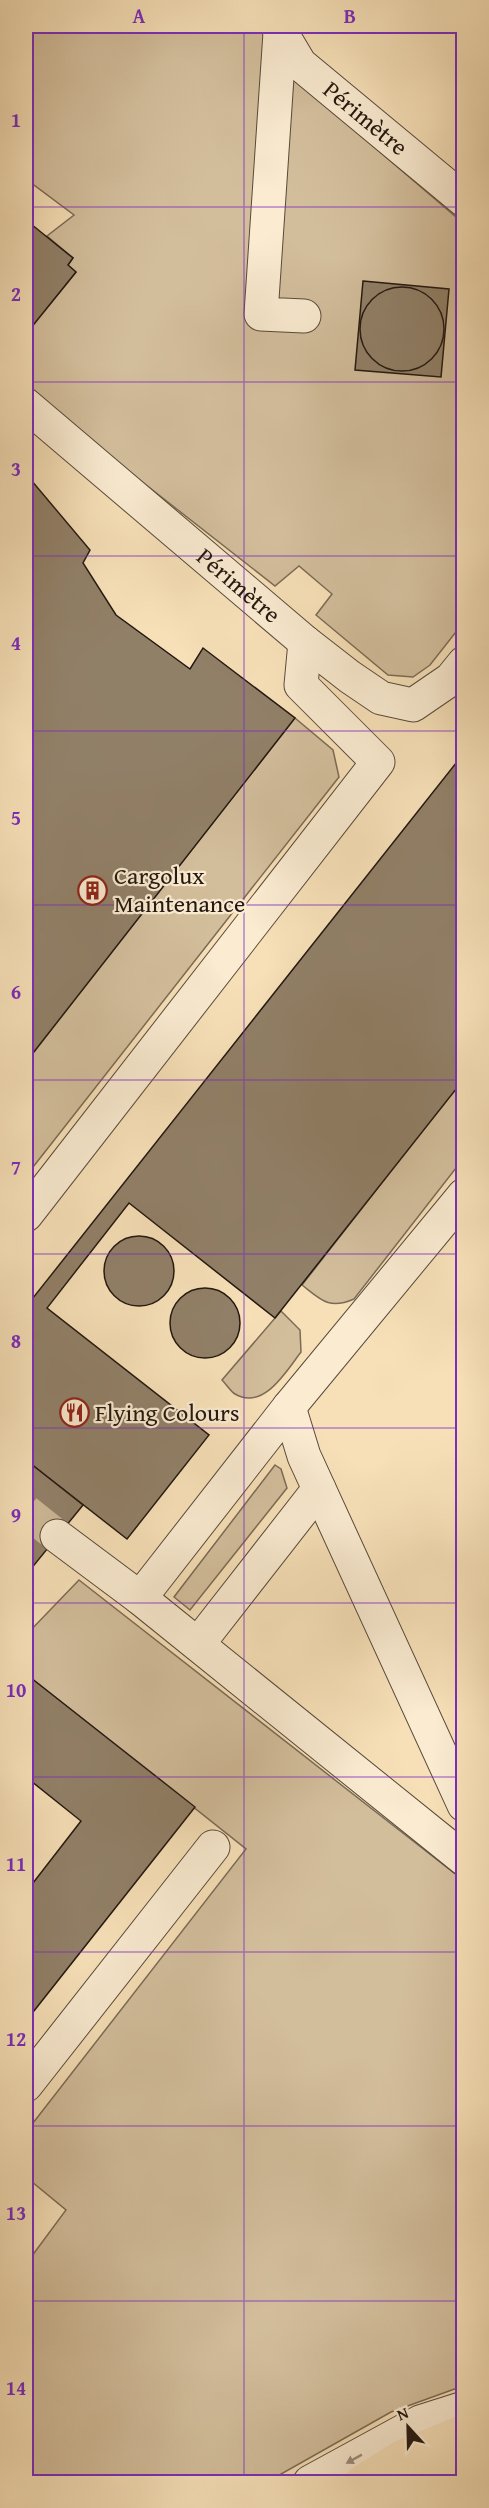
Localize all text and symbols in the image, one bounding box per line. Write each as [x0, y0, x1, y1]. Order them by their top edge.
text: A [133, 1, 146, 30]
text: B [344, 1, 356, 30]
street label: Périmètre [316, 72, 416, 164]
text: 1 [11, 105, 21, 134]
text: 2 [11, 279, 21, 308]
text: 3 [11, 454, 21, 483]
street label: Périmètre [189, 539, 289, 631]
text: 4 [11, 628, 21, 657]
text: 5 [11, 803, 21, 832]
place label: Cargolux Maintenance [114, 858, 245, 921]
building icon: Cargolux Maintenance [77, 874, 109, 906]
text: 6 [11, 977, 21, 1006]
text: 7 [11, 1152, 21, 1181]
text: 8 [11, 1326, 21, 1355]
place label: Flying Colours [95, 1395, 240, 1430]
restaurant icon: Flying Colours [58, 1397, 90, 1429]
text: 9 [11, 1500, 21, 1529]
text: 10 [6, 1675, 26, 1704]
text: 11 [6, 1849, 26, 1878]
text: 12 [6, 2024, 26, 2053]
text: 13 [6, 2198, 26, 2227]
text: 14 [6, 2373, 26, 2402]
north arrow [378, 2397, 438, 2457]
text: N [393, 2400, 412, 2426]
one-way arrow [345, 2454, 362, 2464]

